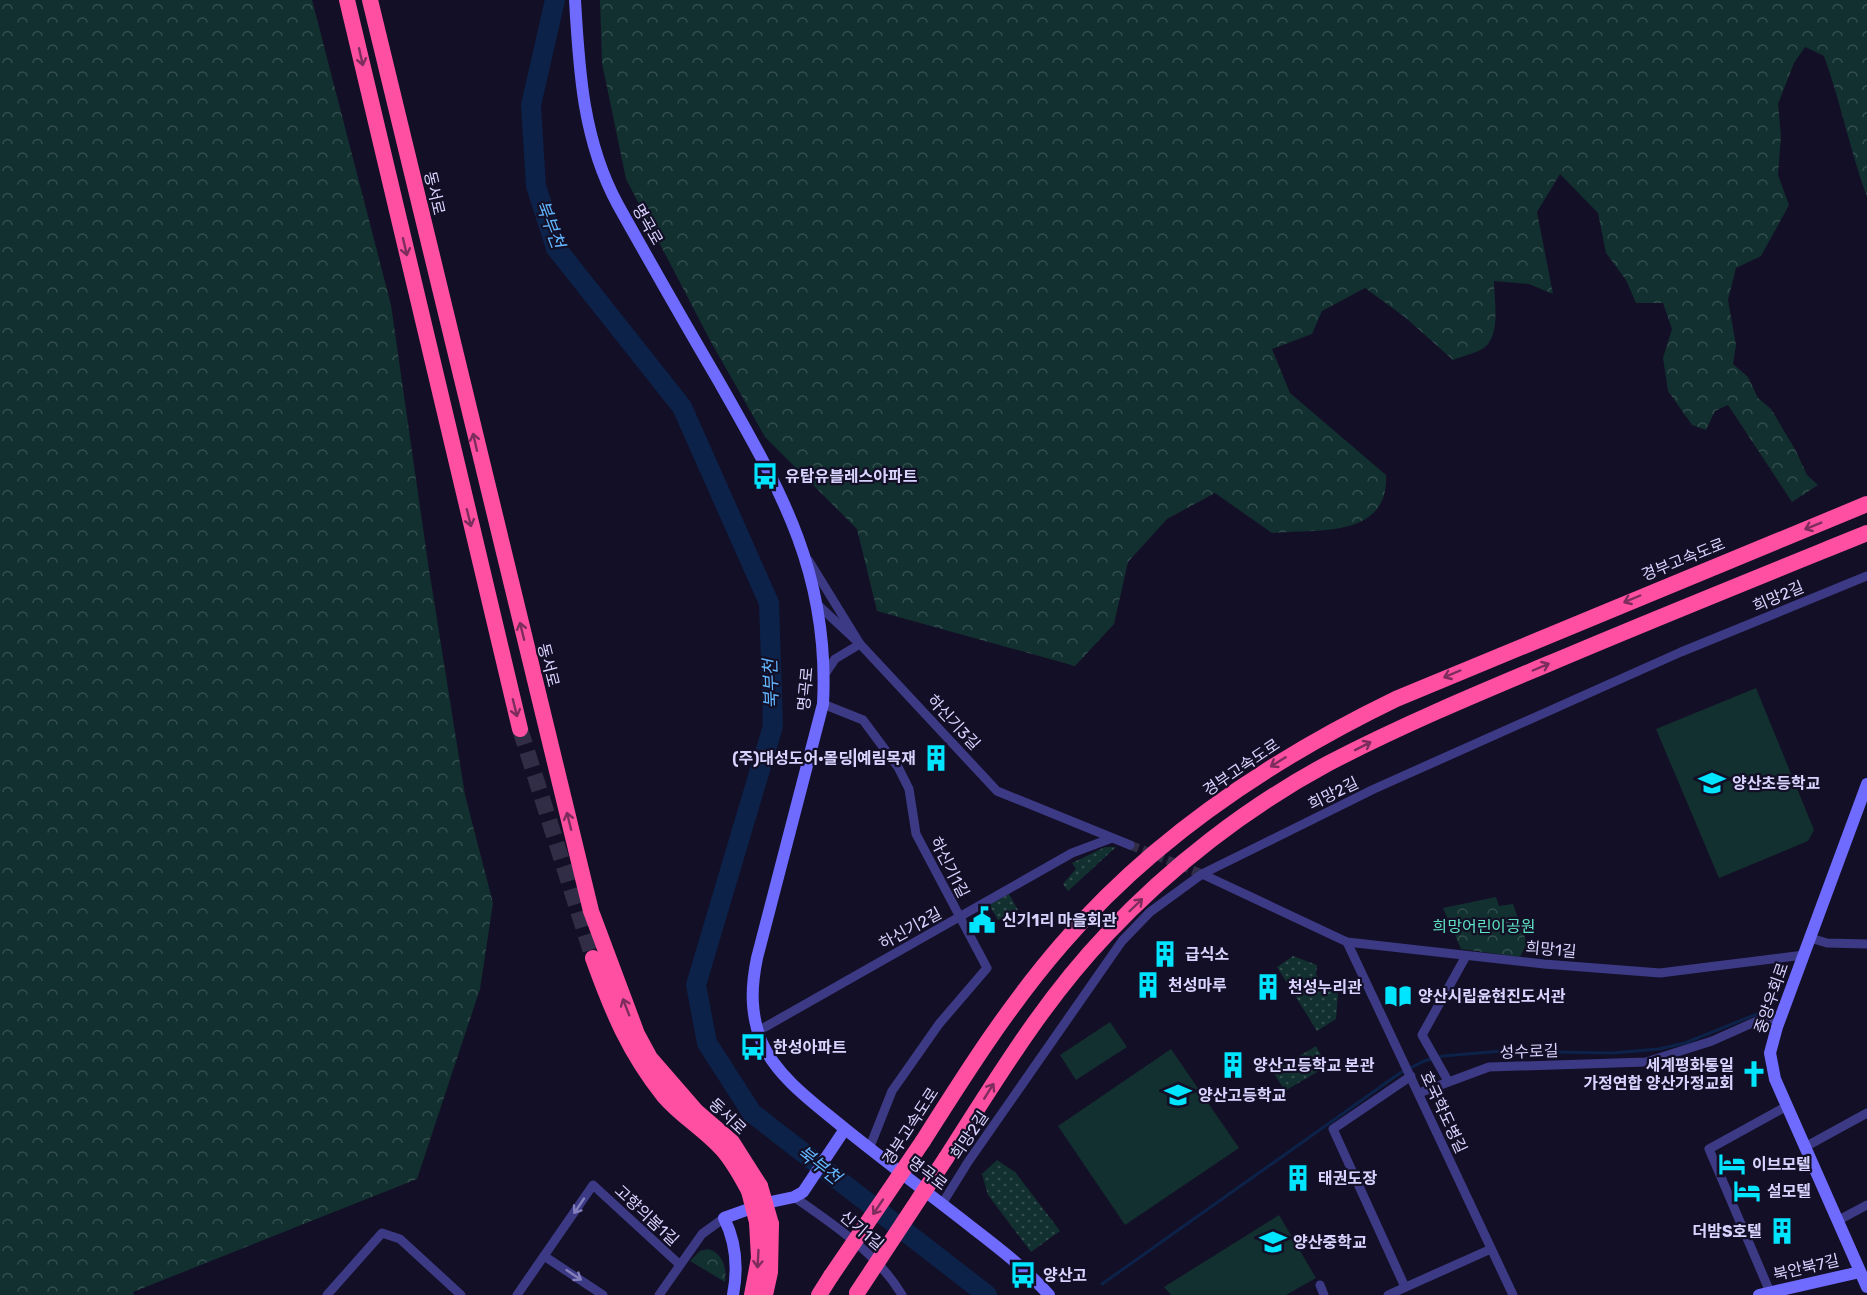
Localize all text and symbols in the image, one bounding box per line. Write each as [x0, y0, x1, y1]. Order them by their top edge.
one-way arrow [355, 47, 367, 66]
street label: 동서로 [420, 169, 449, 217]
water label: 북부천 [531, 197, 570, 253]
street label: 명곡로 [628, 200, 667, 248]
one-way arrow [399, 237, 411, 256]
one-way arrow [469, 433, 481, 452]
bus stop icon: 유탑유블레스아파트 [750, 461, 780, 491]
place label: 유탑유블레스아파트 [785, 467, 918, 486]
one-way arrow [464, 508, 475, 528]
one-way arrow [1804, 521, 1822, 532]
street label: 경부고속도로 [1639, 534, 1728, 585]
street label: 희망2길 [1750, 577, 1807, 616]
one-way arrow [1623, 594, 1642, 605]
one-way arrow [516, 622, 528, 641]
street label: 동서로 [534, 641, 563, 689]
water label: 북부천 [759, 656, 783, 709]
one-way arrow [1532, 661, 1550, 672]
street label: 명곡로 [794, 666, 817, 712]
one-way arrow [1443, 670, 1461, 681]
street label: 하신기3길 [923, 691, 984, 754]
one-way arrow [509, 698, 521, 717]
street label: 경부고속도로 [1199, 735, 1283, 800]
one-way arrow [1354, 740, 1372, 751]
building icon: (주)대성도어·몰딩|예림목재 [921, 743, 951, 773]
place label: (주)대성도어·몰딩|예림목재 [732, 748, 916, 768]
one-way arrow [1270, 757, 1287, 769]
school or university icon: 양산초등학교 [1697, 768, 1727, 798]
street label: 희망2길 [1305, 773, 1361, 814]
place label: 양산초등학교 [1732, 774, 1821, 793]
one-way arrow [562, 812, 574, 831]
street label: 하신기1길 [926, 834, 973, 901]
one-way arrow [1128, 898, 1143, 913]
street label: 하신기2길 [876, 904, 945, 953]
public building icon: 신기1리 마을회관 [967, 905, 997, 935]
place label: 신기1리 마을회관 [1002, 911, 1117, 930]
park label: 희망어린이공원 [1432, 917, 1536, 936]
street label: 희망1길 [1525, 938, 1577, 961]
building icon: 급식소 [1150, 939, 1180, 969]
place label: 급식소 [1185, 945, 1229, 964]
street label: 중앙우회로 [1751, 960, 1793, 1036]
building icon: 천성마루 [1133, 970, 1163, 1000]
building icon: 천성누리관 [1253, 972, 1283, 1002]
place label: 천성마루 [1168, 976, 1227, 995]
place label: 천성누리관 [1288, 978, 1362, 997]
library icon: 양산시립윤현진도서관 [1383, 981, 1413, 1011]
place label: 양산시립윤현진도서관 [1418, 987, 1565, 1006]
one-way arrow [620, 998, 631, 1017]
bus stop icon: 한성아파트 [738, 1032, 768, 1062]
place label: 한성아파트 [773, 1038, 847, 1057]
street label: 성수로길 [1499, 1041, 1559, 1062]
building icon: 양산고등학교 본관 [1218, 1050, 1248, 1080]
place label: 양산고등학교 본관 [1253, 1056, 1374, 1075]
place label: 세계평화통일 가정연합 양산가정교회 [1583, 1056, 1734, 1093]
church icon: 세계평화통일 가정연합 양산가정교회 [1739, 1059, 1769, 1089]
street label: 호국학도병길 [1416, 1068, 1471, 1156]
school or university icon: 양산고등학교 [1163, 1080, 1193, 1110]
one-way arrow [983, 1083, 995, 1099]
street label: 경부고속도로 [878, 1084, 943, 1168]
place label: 양산고등학교 [1198, 1086, 1287, 1105]
street label: 동서로 [705, 1094, 750, 1139]
street label: 희망2길 [947, 1108, 992, 1163]
water label: 북부천 [793, 1141, 847, 1190]
hotel icon: 이브모텔 [1717, 1149, 1747, 1179]
street label: 명곡로 [904, 1153, 951, 1194]
place label: 이브모텔 [1752, 1155, 1811, 1174]
building icon: 태권도장 [1283, 1163, 1313, 1193]
place label: 태권도장 [1318, 1169, 1377, 1188]
hotel icon: 설모텔 [1732, 1176, 1762, 1206]
street label: 고향의봄1길 [611, 1181, 683, 1250]
place label: 설모텔 [1767, 1182, 1811, 1201]
one-way arrow [572, 1197, 585, 1214]
one-way arrow [872, 1198, 884, 1214]
street label: 신기1길 [836, 1207, 887, 1254]
building icon: 더밤S호텔 [1767, 1216, 1797, 1246]
place label: 더밤S호텔 [1693, 1222, 1762, 1241]
school or university icon: 양산중학교 [1258, 1227, 1288, 1257]
place label: 양산중학교 [1293, 1233, 1367, 1252]
one-way arrow [753, 1248, 764, 1268]
street label: 북안북7길 [1771, 1251, 1841, 1284]
bus stop icon: 양산고 [1008, 1260, 1038, 1290]
place label: 양산고 [1043, 1266, 1087, 1285]
one-way arrow [565, 1269, 582, 1282]

